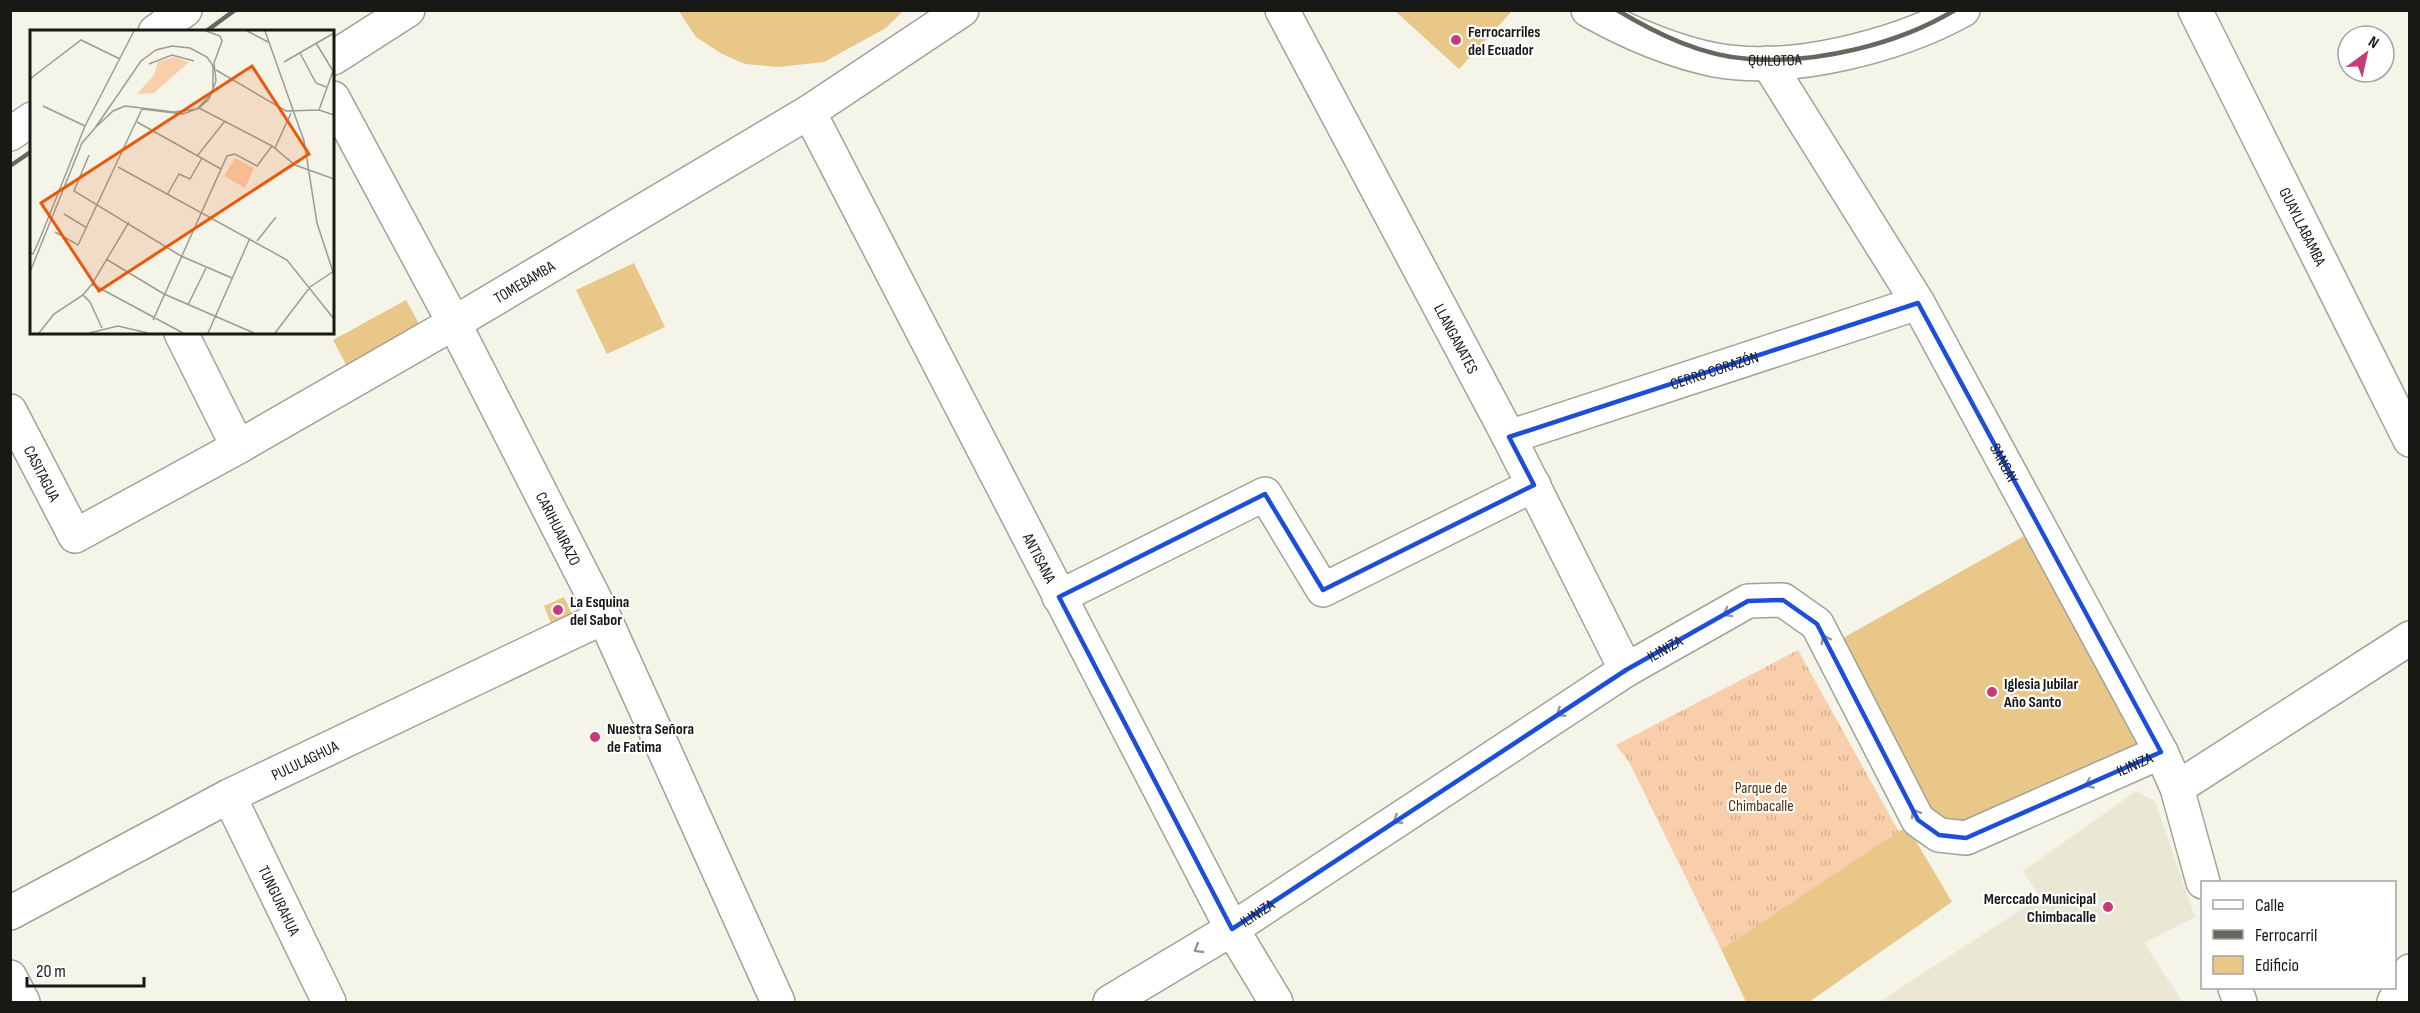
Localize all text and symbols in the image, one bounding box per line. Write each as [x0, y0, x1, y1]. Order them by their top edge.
place label: Ferrocarriles del Ecuador [1468, 23, 1540, 60]
north arrow [2336, 24, 2396, 84]
inset map [30, 30, 334, 334]
text: N [2365, 32, 2382, 53]
marker: Ferrocarriles del Ecuador [1449, 33, 1463, 47]
street label: QUILOTOA [1747, 50, 1802, 71]
street label: GUAYLLABAMBA [2274, 185, 2329, 270]
street label: TOMEBAMBA [491, 257, 559, 308]
street label: LLANGANATES [1429, 301, 1482, 377]
street label: CERRO CORAZÓN [1668, 348, 1761, 395]
street label: SANGAY [1985, 440, 2022, 487]
street label: CASITAGUA [19, 443, 63, 505]
street label: CARIHUAIRAZO [531, 489, 584, 569]
street label: ANTISANA [1017, 529, 1059, 587]
place label: La Esquina del Sabor [570, 593, 629, 630]
marker: La Esquina del Sabor [551, 603, 565, 617]
one-way arrow [1723, 606, 1733, 617]
street label: ILINIZA [1644, 632, 1686, 667]
one-way arrow [1821, 635, 1833, 646]
place label: Iglesia Jubilar Año Santo [2003, 675, 2078, 712]
marker: Iglesia Jubilar Año Santo [1985, 685, 1999, 699]
one-way arrow [1556, 706, 1567, 717]
place label: Nuestra Señora de Fatima [607, 720, 694, 757]
marker: Nuestra Señora de Fatima [588, 730, 602, 744]
street label: PULULAGHUA [269, 737, 342, 785]
street label: ILINIZA [2114, 749, 2156, 781]
one-way arrow [2084, 777, 2095, 789]
park label: Parque de Chimbacalle [1728, 779, 1794, 816]
one-way arrow [1911, 809, 1922, 819]
one-way arrow [1393, 813, 1403, 825]
street label: TUNGURAHUA [253, 863, 303, 939]
legend [2201, 881, 2396, 989]
place label: Merccado Municipal Chimbacalle [1984, 890, 2096, 927]
text: Calle [2255, 895, 2284, 916]
street label: ILINIZA [1237, 896, 1279, 932]
marker: Merccado Municipal Chimbacalle [2101, 900, 2115, 914]
text: Ferrocarril [2255, 925, 2317, 946]
one-way arrow [1194, 942, 1204, 954]
scale bar [27, 950, 144, 988]
text: Edificio [2255, 955, 2299, 976]
text: 20 m [36, 961, 66, 982]

